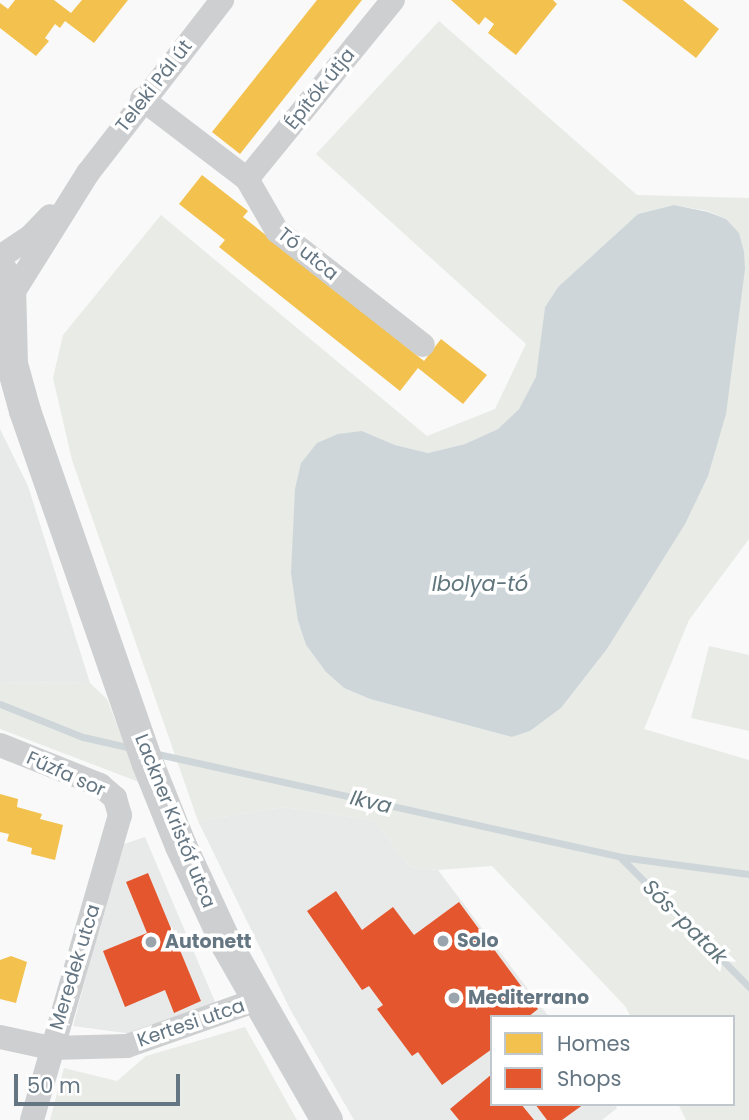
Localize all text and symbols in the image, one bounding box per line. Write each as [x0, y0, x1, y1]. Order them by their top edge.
street label: Teleki Pál út [111, 35, 197, 137]
street label: Építők útja [280, 44, 360, 134]
street label: Tó utca [273, 223, 343, 285]
water label: Ibolya-tó [432, 571, 528, 597]
street label: Lackner Kristóf utca [130, 731, 220, 911]
street label: Fűzfa sor [23, 747, 109, 801]
water label: Ikva [348, 785, 394, 819]
water label: Sós-patak [637, 874, 733, 970]
street label: Meredek utca [45, 902, 105, 1032]
place label: Solo [457, 930, 498, 952]
place label: Autonett [165, 931, 252, 953]
marker: Solo [435, 933, 451, 949]
marker: Autonett [143, 934, 159, 950]
place label: Mediterrano [468, 987, 589, 1009]
marker: Mediterrano [446, 990, 462, 1006]
street label: Kertesi utca [134, 994, 248, 1052]
legend [490, 1015, 735, 1106]
text: Homes [557, 1029, 631, 1058]
scale bar [18, 1060, 184, 1104]
text: Shops [557, 1064, 621, 1093]
text: 50 m [27, 1071, 81, 1100]

